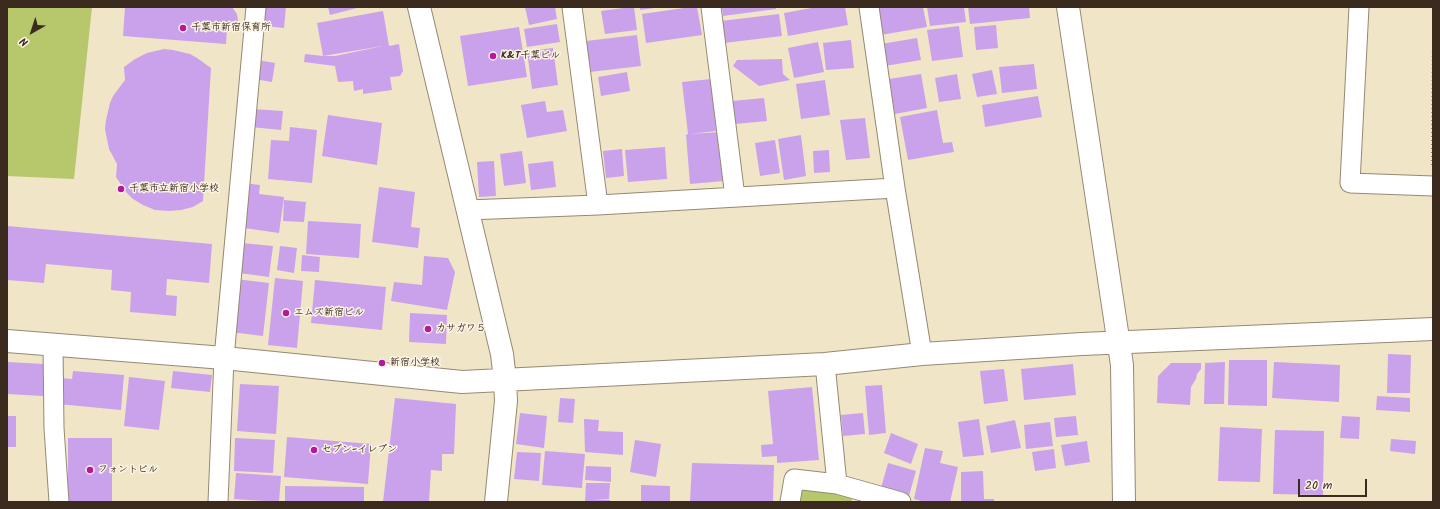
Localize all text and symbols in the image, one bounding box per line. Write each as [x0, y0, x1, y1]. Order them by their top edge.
north arrow [12, 12, 52, 52]
place label: 千葉市新宿保育所 [191, 22, 271, 34]
marker: 千葉市新宿保育所 [178, 23, 188, 33]
text: N [16, 32, 33, 51]
place label: K&T千葉ビル [501, 50, 560, 62]
marker: K&T千葉ビル [488, 51, 498, 61]
place label: 千葉市立新宿小学校 [129, 183, 219, 195]
marker: 千葉市立新宿小学校 [116, 184, 126, 194]
place label: エムズ新宿ビル [294, 307, 364, 319]
marker: エムズ新宿ビル [281, 308, 291, 318]
place label: カサガワ５ [436, 323, 486, 335]
marker: カサガワ５ [423, 324, 433, 334]
place label: 新宿小学校 [390, 357, 440, 369]
marker: 新宿小学校 [377, 358, 387, 368]
place label: セブン-イレブン [322, 444, 397, 456]
marker: セブン-イレブン [309, 445, 319, 455]
place label: フォントビル [98, 464, 158, 476]
marker: フォントビル [85, 465, 95, 475]
scale bar [1300, 471, 1369, 497]
text: 20 m [1305, 476, 1332, 495]

